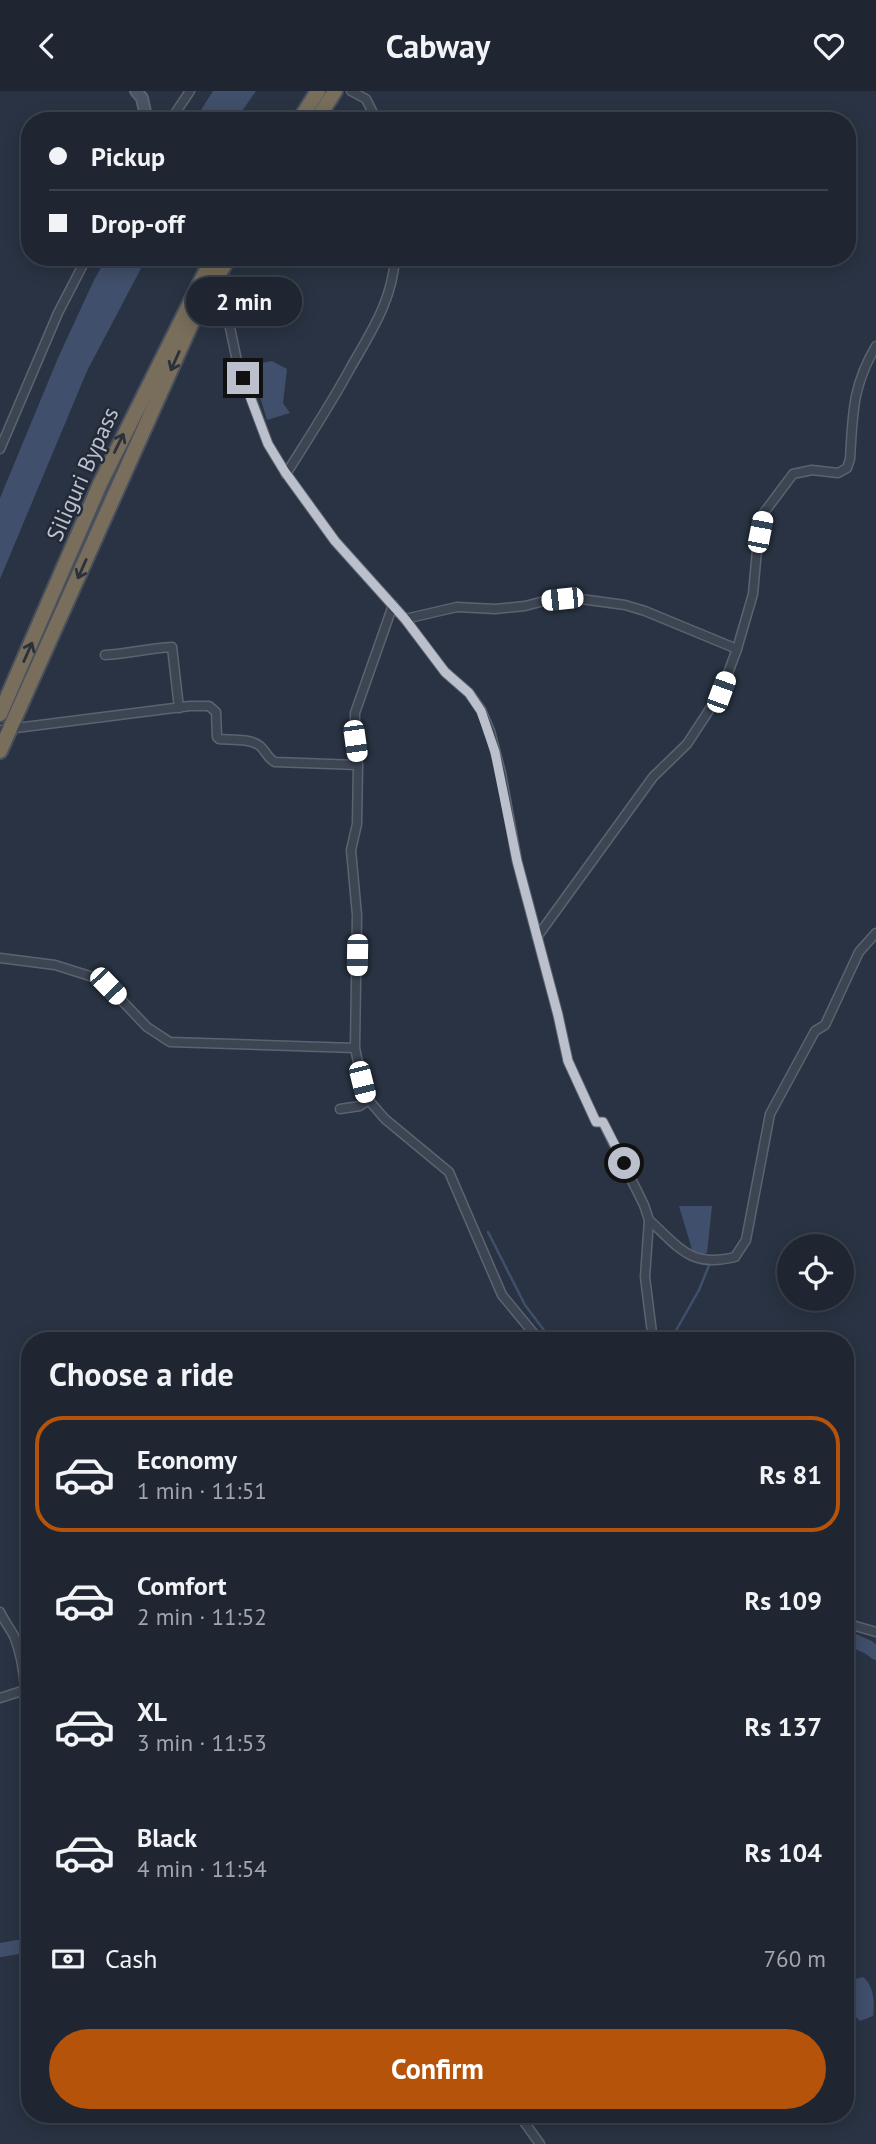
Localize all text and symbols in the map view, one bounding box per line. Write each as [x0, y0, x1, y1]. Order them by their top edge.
text: Cabway [386, 25, 490, 67]
icon: back [28, 27, 66, 65]
icon: heart [810, 27, 848, 65]
text: Pickup [91, 140, 165, 173]
text: Drop-off [91, 207, 185, 240]
callout: 2 min [185, 277, 301, 325]
text: 2 min [216, 287, 272, 316]
one-way arrow [168, 350, 181, 371]
route end [227, 362, 259, 394]
street label: Siliguri Bypass [40, 403, 124, 545]
one-way arrow [113, 433, 127, 454]
car [746, 509, 775, 555]
one-way arrow [75, 558, 88, 579]
car [541, 586, 584, 612]
one-way arrow [22, 641, 35, 663]
car [704, 669, 739, 715]
car [342, 719, 369, 763]
car [347, 934, 368, 976]
car [86, 964, 131, 1008]
car [347, 1059, 378, 1105]
route start [608, 1147, 640, 1179]
map controls [777, 1234, 854, 1311]
button: locate [777, 1234, 854, 1311]
text: Choose a ride [49, 1353, 234, 1395]
icon: car [53, 1443, 116, 1506]
text: Economy [137, 1443, 237, 1476]
text: Rs 81 [759, 1458, 822, 1491]
text: 1 min · 11:51 [137, 1476, 267, 1505]
icon: car [53, 1569, 116, 1632]
text: Comfort [137, 1569, 227, 1602]
text: Rs 109 [745, 1584, 822, 1617]
text: 2 min · 11:52 [137, 1602, 267, 1631]
icon: car [53, 1695, 116, 1758]
text: XL [137, 1695, 167, 1728]
text: Rs 137 [745, 1710, 822, 1743]
text: 3 min · 11:53 [137, 1728, 267, 1757]
icon: car [53, 1821, 116, 1884]
text: Black [137, 1821, 197, 1854]
text: Rs 104 [745, 1836, 822, 1869]
text: 4 min · 11:54 [137, 1854, 267, 1883]
icon: cash [49, 1940, 87, 1978]
text: Cash [105, 1942, 157, 1975]
text: 760 m [764, 1944, 826, 1973]
button: Confirm [49, 2029, 826, 2109]

